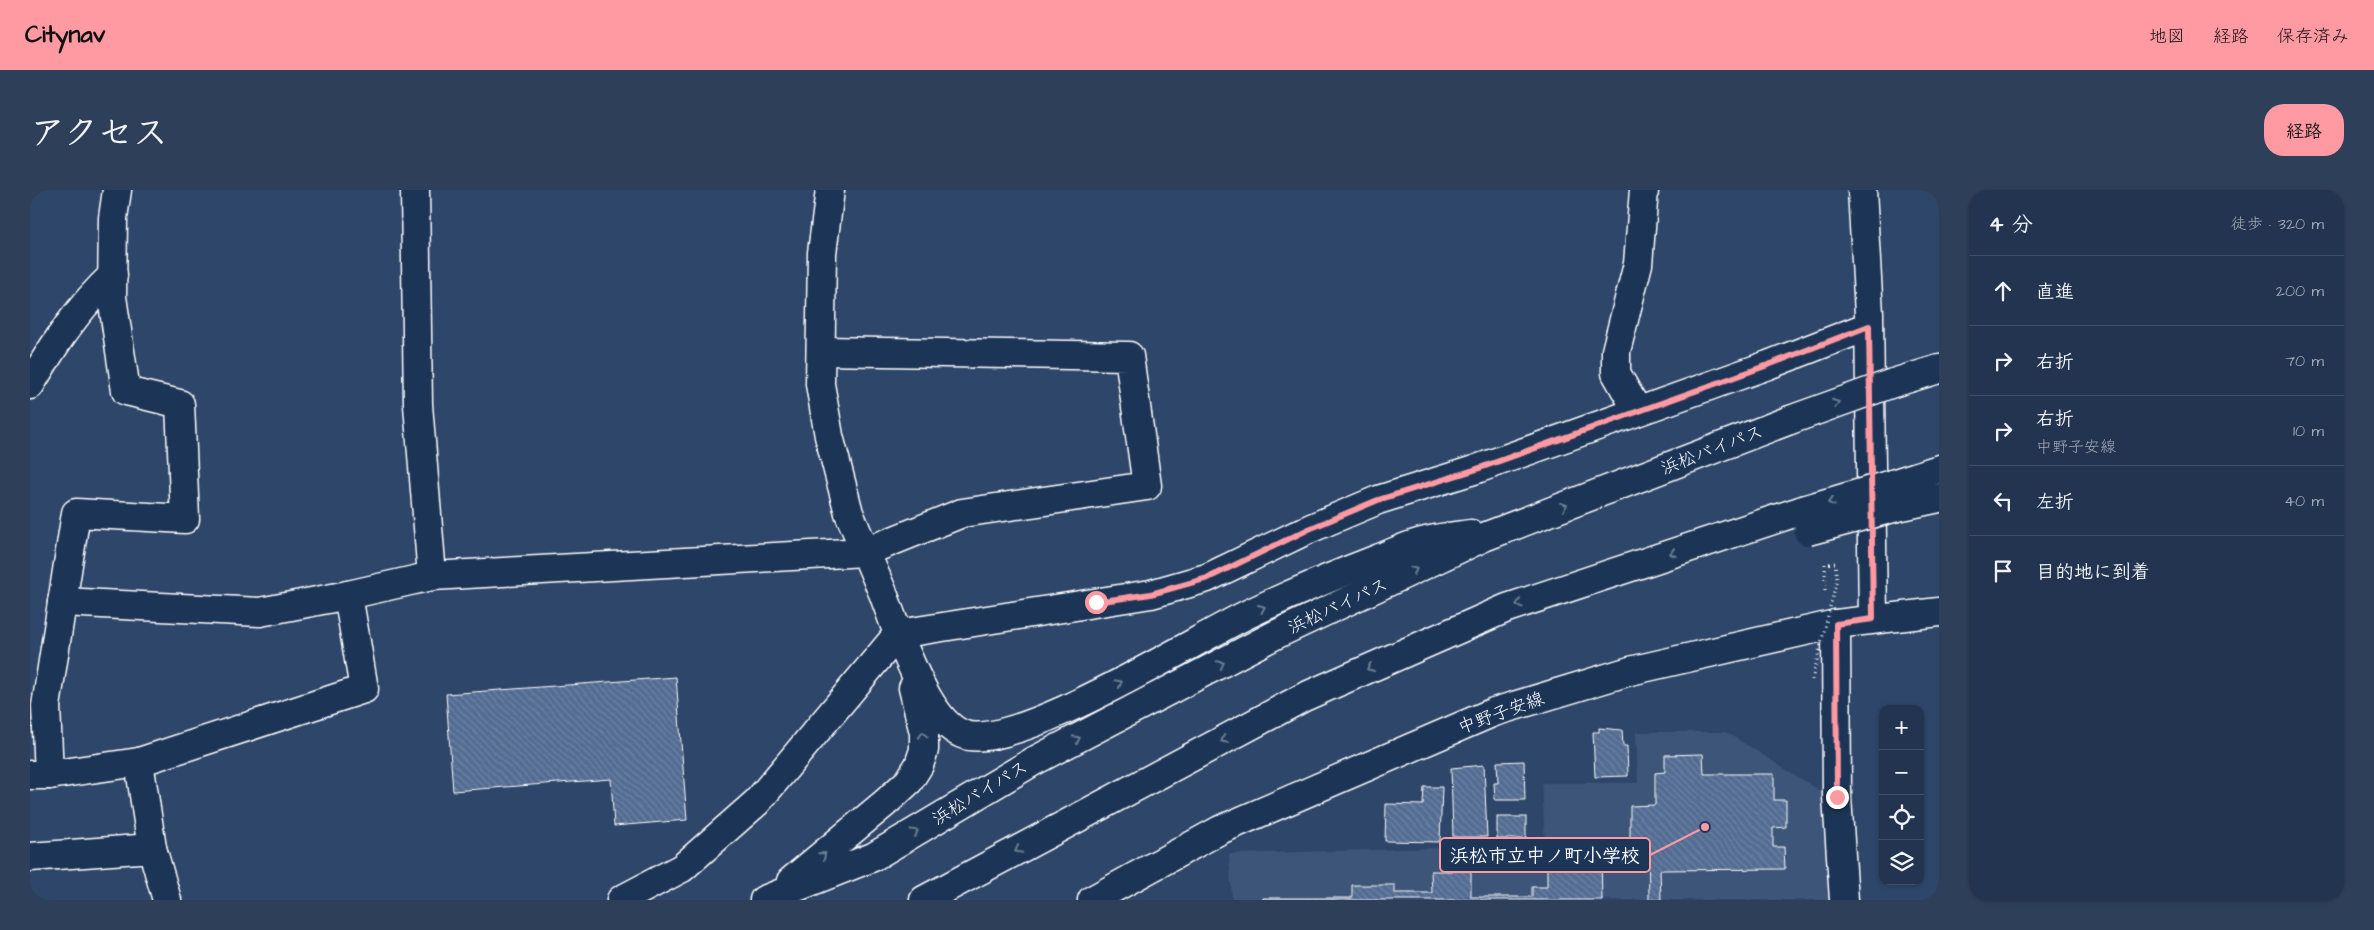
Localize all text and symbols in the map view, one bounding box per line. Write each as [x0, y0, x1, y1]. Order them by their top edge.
text: Citynav [25, 18, 105, 52]
text: 地図 [2149, 24, 2185, 49]
text: 経路 [2213, 24, 2249, 49]
text: 保存済み [2277, 24, 2349, 49]
button: 経路 [2264, 104, 2344, 156]
text: アクセス [30, 109, 168, 158]
text: 4 分 [1989, 210, 2033, 239]
text: 徒歩 · 320 m [2231, 213, 2324, 235]
icon: ahead [1989, 277, 2017, 305]
text: 直進 [2036, 279, 2074, 306]
text: 200 m [2276, 280, 2324, 302]
icon: right [1989, 347, 2017, 375]
text: 右折 [2036, 349, 2074, 376]
text: 70 m [2285, 350, 2324, 372]
one-way arrow [1831, 399, 1840, 409]
text: 右折 [2036, 406, 2074, 433]
icon: right [1989, 417, 2017, 445]
street label: 浜松バイパス [1657, 419, 1767, 481]
text: 10 m [2293, 420, 2324, 442]
text: 中野子安線 [2036, 436, 2116, 458]
icon: left [1989, 487, 2017, 515]
text: 左折 [2036, 489, 2074, 516]
text: 40 m [2284, 490, 2324, 512]
one-way arrow [1827, 496, 1835, 506]
one-way arrow [1559, 502, 1568, 512]
one-way arrow [1670, 547, 1678, 557]
icon: arrive [1989, 557, 2017, 585]
text: 目的地に到着 [2036, 559, 2150, 586]
one-way arrow [1409, 566, 1418, 576]
street label: 浜松バイパス [1284, 572, 1392, 640]
route start [1085, 591, 1108, 614]
one-way arrow [1515, 598, 1524, 608]
one-way arrow [1257, 603, 1266, 614]
one-way arrow [1216, 660, 1225, 670]
one-way arrow [1366, 662, 1375, 673]
one-way arrow [1113, 679, 1122, 689]
street label: 中野子安線 [1454, 686, 1548, 740]
map controls [1879, 705, 1924, 885]
button: + [1879, 705, 1924, 750]
one-way arrow [918, 731, 929, 739]
one-way arrow [1221, 734, 1230, 744]
one-way arrow [1072, 735, 1081, 745]
button: − [1879, 750, 1924, 795]
street label: 浜松バイパス [927, 755, 1033, 831]
route end [1826, 786, 1849, 809]
button: locate [1879, 795, 1924, 840]
one-way arrow [909, 829, 918, 839]
callout: 浜松市立中ノ町小学校 [1440, 838, 1650, 872]
button: layers [1879, 840, 1924, 885]
text: 浜松市立中ノ町小学校 [1450, 843, 1640, 870]
one-way arrow [1014, 844, 1023, 854]
one-way arrow [817, 852, 826, 860]

